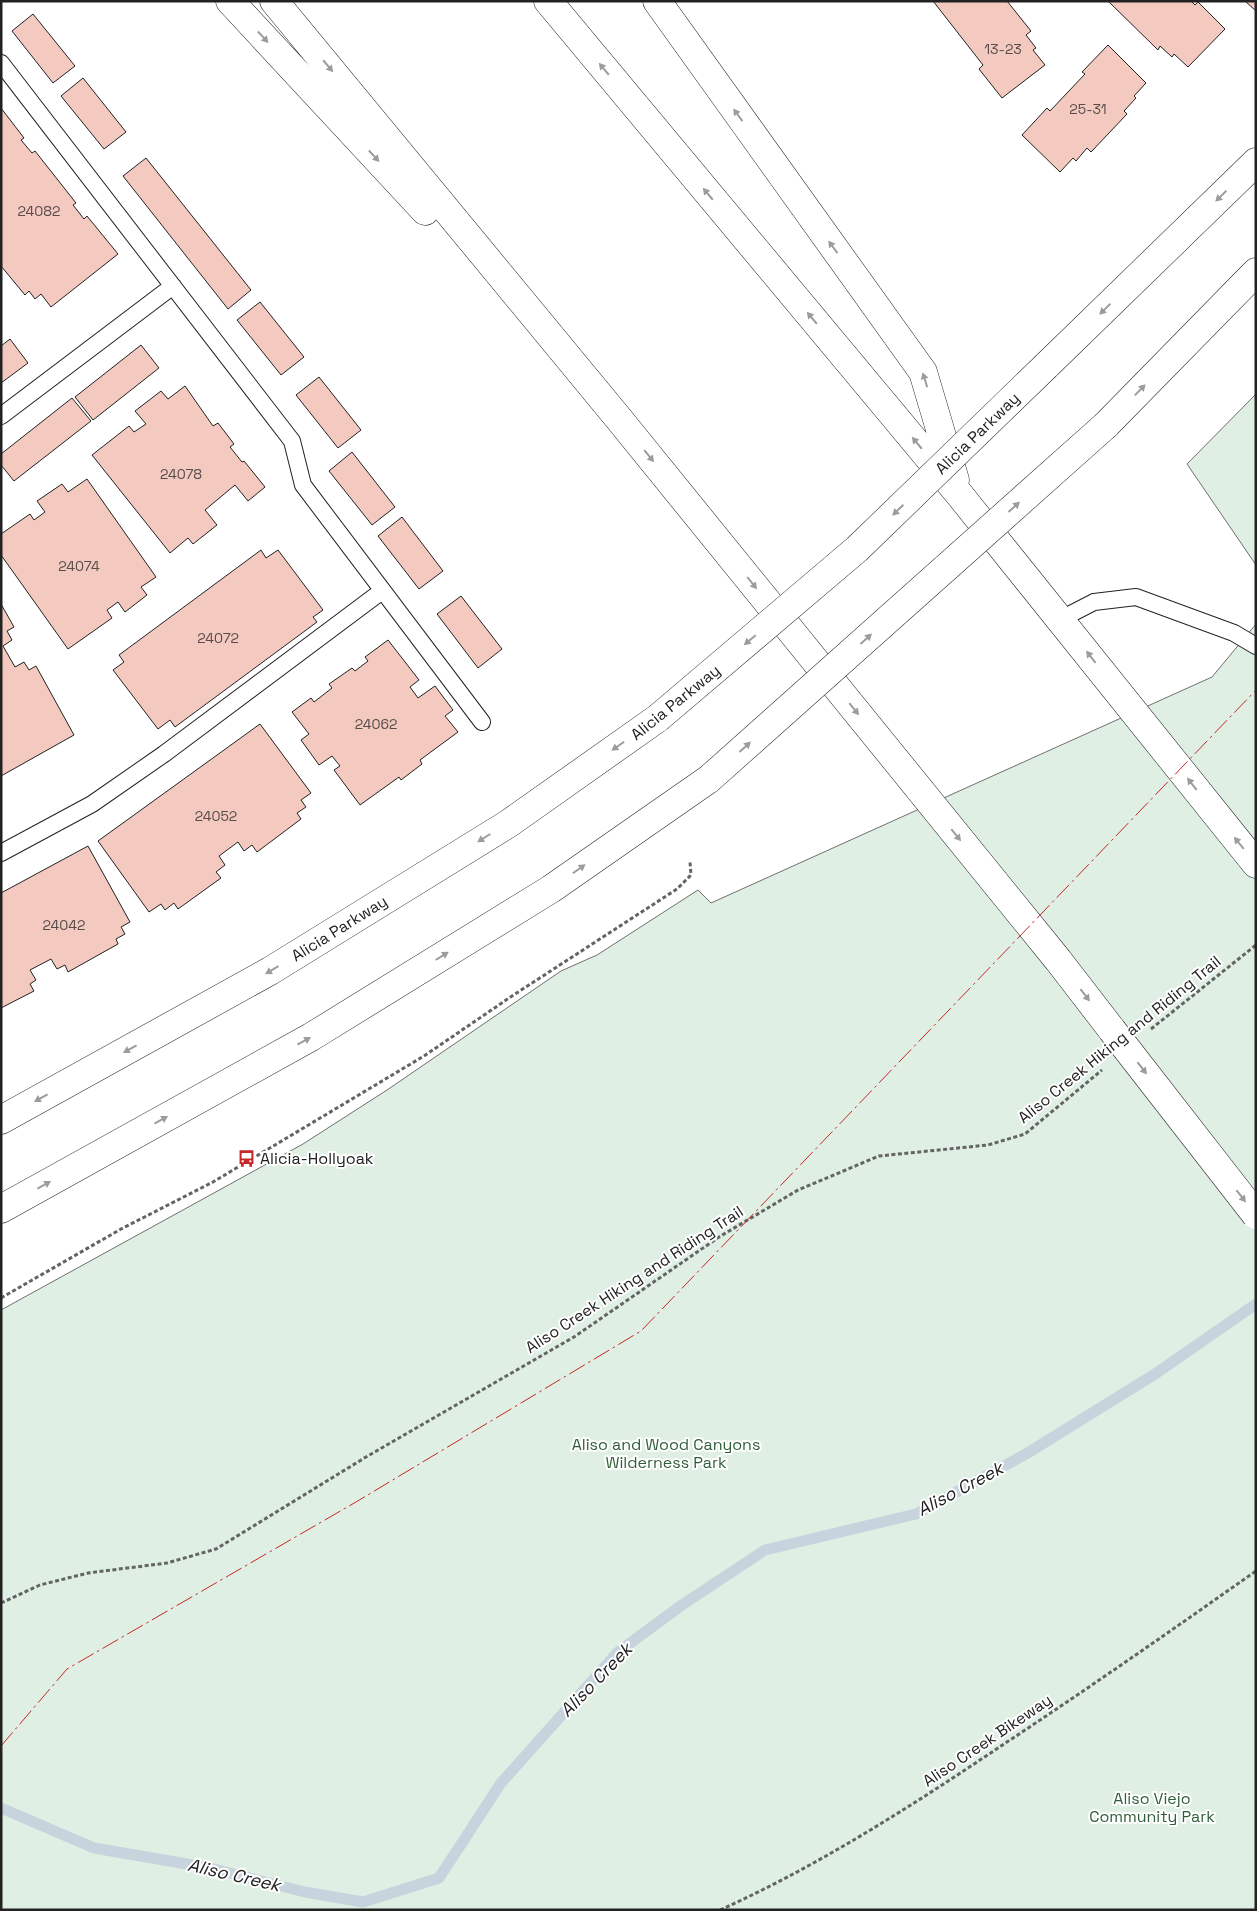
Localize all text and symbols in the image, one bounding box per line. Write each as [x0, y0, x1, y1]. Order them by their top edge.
one-way arrow [257, 31, 269, 43]
house number: 13-23 [984, 40, 1022, 58]
one-way arrow [322, 59, 333, 72]
one-way arrow [599, 63, 610, 75]
house number: 25-31 [1069, 100, 1107, 118]
one-way arrow [733, 108, 743, 121]
one-way arrow [368, 149, 380, 161]
one-way arrow [703, 187, 714, 200]
one-way arrow [1215, 190, 1227, 202]
house number: 24082 [18, 202, 60, 220]
one-way arrow [828, 240, 838, 254]
one-way arrow [1099, 303, 1111, 315]
one-way arrow [807, 312, 818, 325]
one-way arrow [921, 372, 929, 387]
one-way arrow [1134, 385, 1146, 397]
street label: Alicia Parkway [931, 388, 1024, 479]
one-way arrow [911, 437, 922, 450]
one-way arrow [644, 450, 655, 463]
house number: 24078 [160, 465, 202, 483]
one-way arrow [1007, 502, 1020, 513]
one-way arrow [892, 504, 904, 516]
house number: 24074 [58, 557, 100, 575]
one-way arrow [746, 576, 757, 589]
house number: 24072 [197, 629, 239, 647]
one-way arrow [860, 633, 872, 645]
one-way arrow [744, 634, 756, 645]
one-way arrow [1086, 651, 1097, 664]
street label: Alicia Parkway [626, 660, 724, 745]
one-way arrow [849, 702, 860, 715]
house number: 24062 [355, 715, 397, 733]
one-way arrow [611, 741, 625, 751]
one-way arrow [739, 742, 751, 753]
one-way arrow [1187, 777, 1197, 791]
house number: 24052 [195, 807, 237, 825]
one-way arrow [951, 828, 962, 841]
one-way arrow [478, 834, 491, 843]
one-way arrow [1234, 837, 1245, 850]
one-way arrow [573, 864, 586, 874]
street label: Alicia Parkway [287, 891, 391, 966]
house number: 24042 [43, 916, 85, 934]
one-way arrow [436, 951, 449, 961]
street label: Aliso Creek Hiking and Riding Trail [1013, 951, 1225, 1128]
one-way arrow [265, 965, 278, 974]
one-way arrow [1079, 988, 1090, 1001]
one-way arrow [296, 1037, 311, 1045]
one-way arrow [122, 1045, 137, 1053]
one-way arrow [1136, 1061, 1147, 1074]
one-way arrow [34, 1094, 49, 1102]
one-way arrow [155, 1115, 168, 1124]
bus stop icon: Alicia-Hollyoak [236, 1148, 256, 1168]
place label: Alicia-Hollyoak [260, 1148, 374, 1169]
one-way arrow [36, 1181, 51, 1189]
one-way arrow [1236, 1189, 1247, 1202]
street label: Aliso Creek Hiking and Riding Trail [521, 1201, 747, 1358]
park label: Aliso and Wood Canyons Wilderness Park [572, 1434, 760, 1473]
water label: Aliso Creek [913, 1455, 1009, 1521]
water label: Aliso Creek [555, 1636, 638, 1722]
street label: Aliso Creek Bikeway [919, 1689, 1056, 1791]
park label: Aliso Viejo Community Park [1089, 1788, 1215, 1827]
water label: Aliso Creek [186, 1853, 285, 1897]

